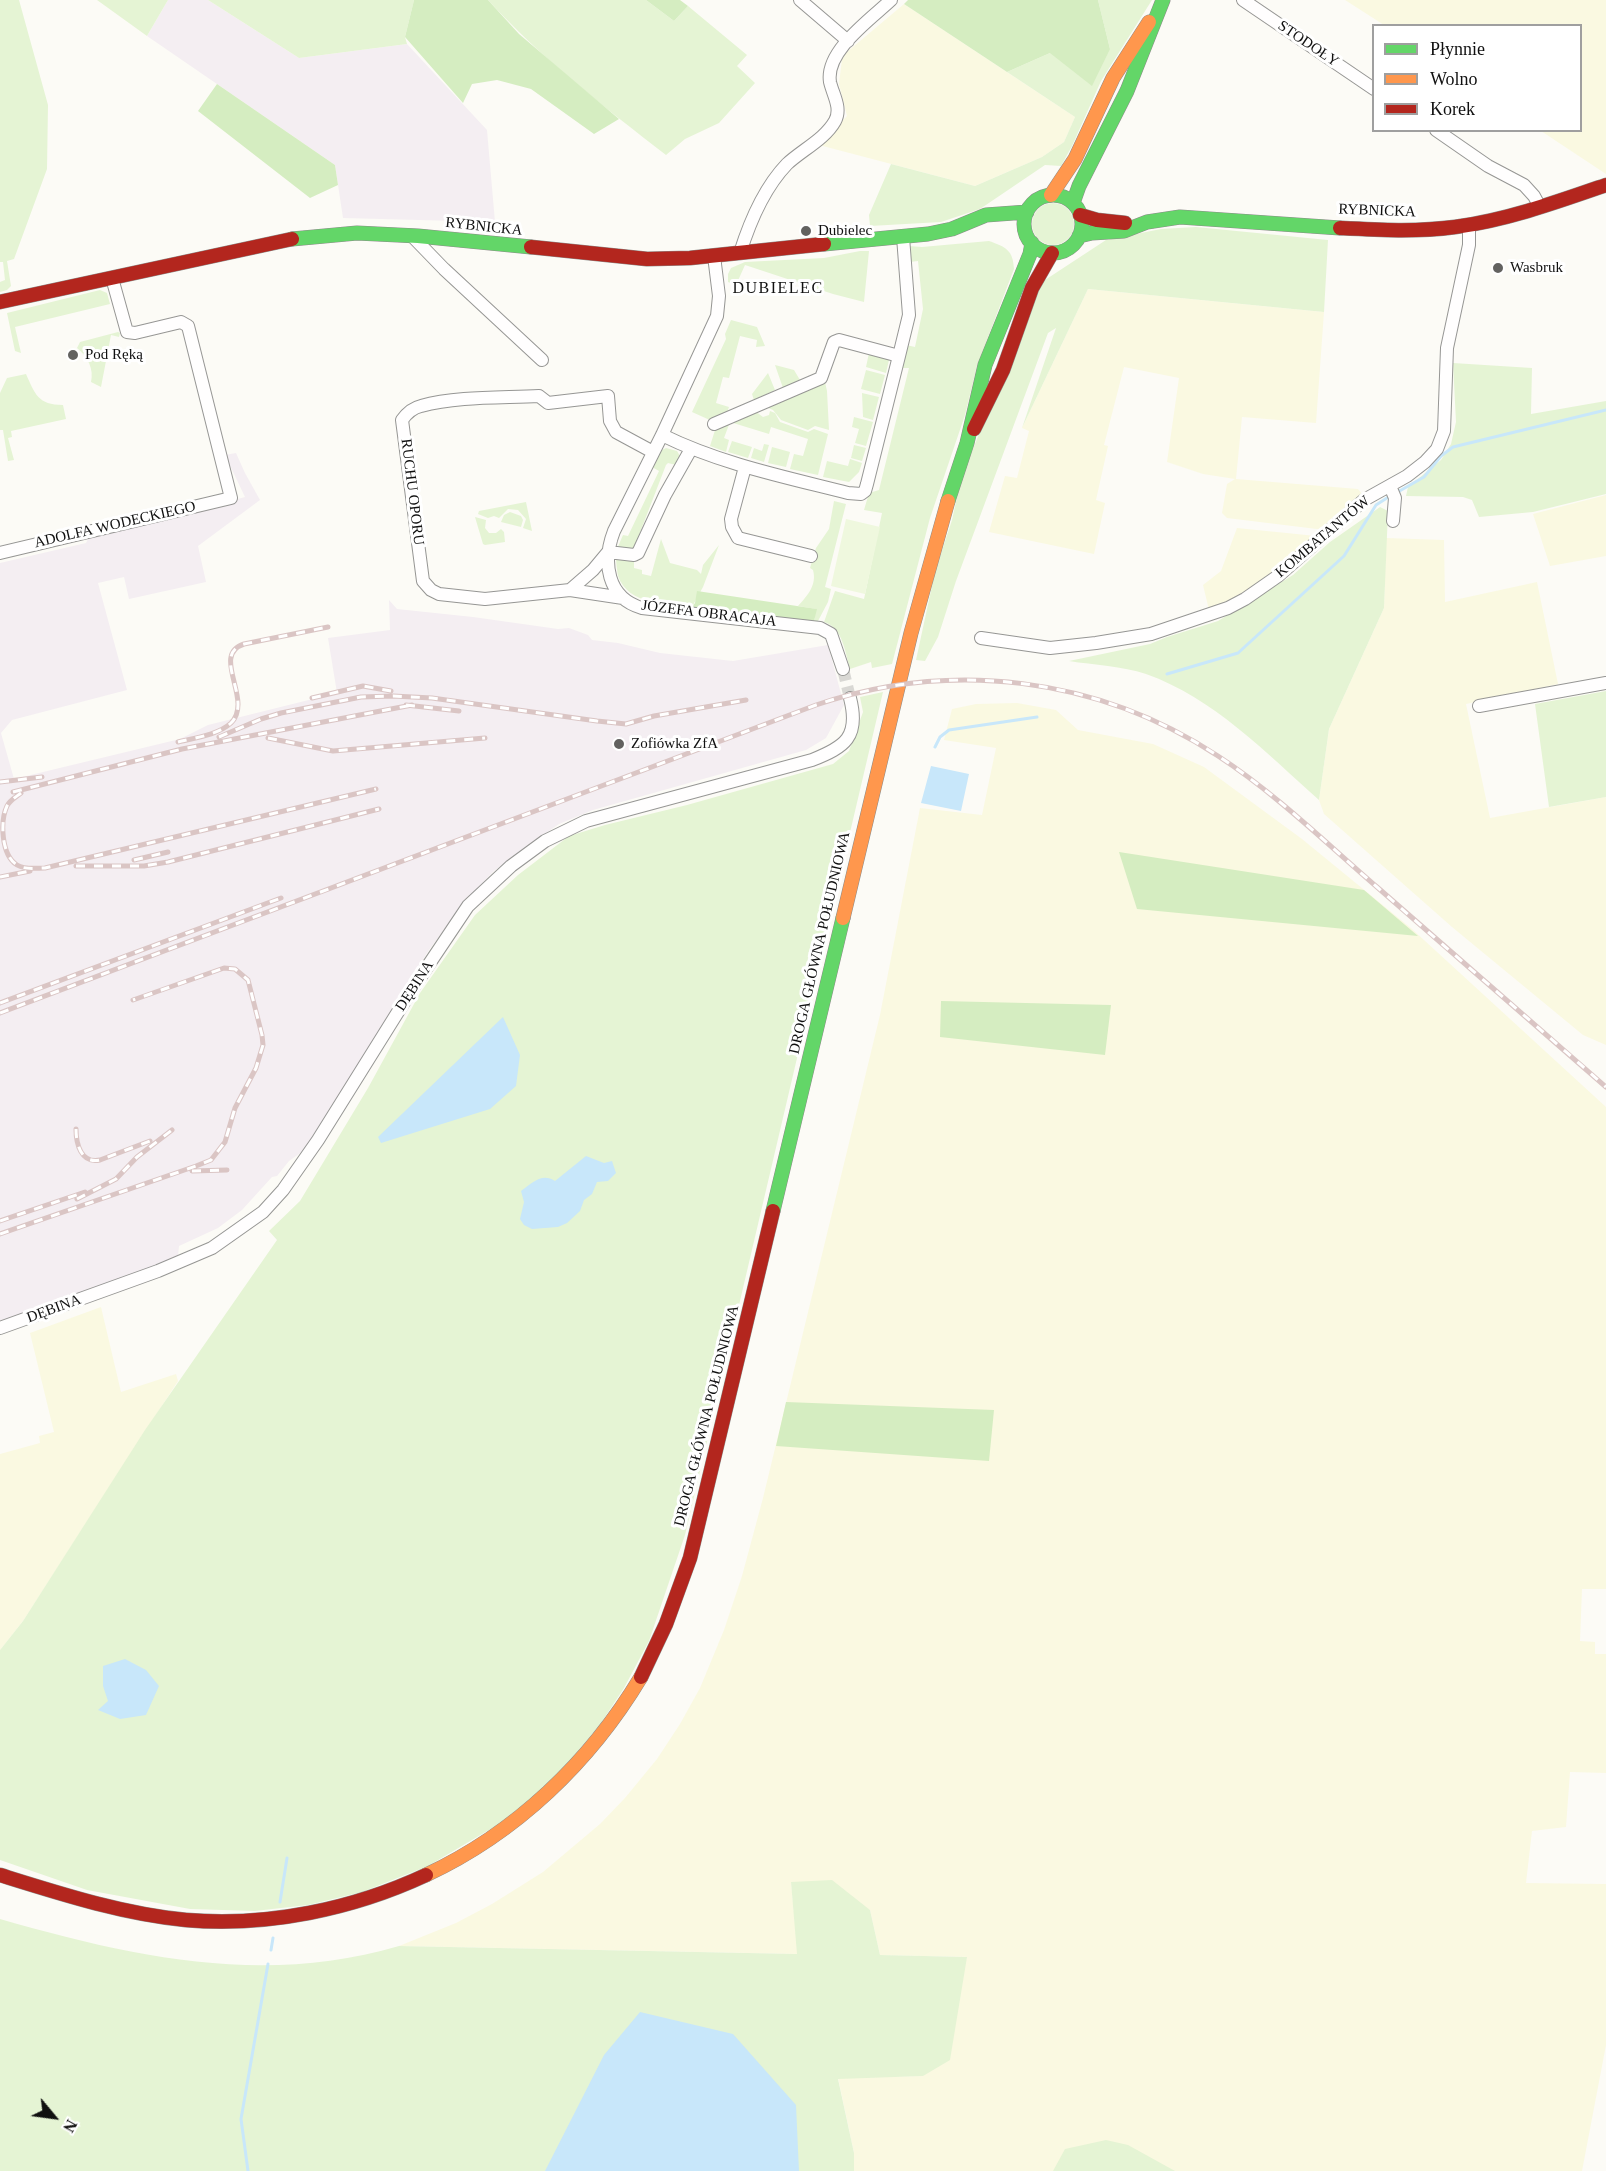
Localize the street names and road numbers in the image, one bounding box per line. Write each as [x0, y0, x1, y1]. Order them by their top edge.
street label: STODOŁY [1274, 17, 1342, 71]
street label: RYBNICKA [1338, 201, 1416, 221]
street label: RYBNICKA [445, 214, 523, 240]
street label: RUCHU OPORU [397, 438, 427, 546]
street label: KOMBATANTÓW [1272, 492, 1374, 582]
street label: ADOLFA WODECKIEGO [33, 498, 197, 552]
street label: JÓZEFA OBRACAJA [640, 597, 778, 631]
street label: DROGA GŁÓWNA POŁUDNIOWA [786, 830, 854, 1056]
street label: DĘBINA [392, 957, 438, 1015]
street label: DĘBINA [24, 1291, 84, 1327]
street label: DROGA GŁÓWNA POŁUDNIOWA [671, 1303, 743, 1529]

